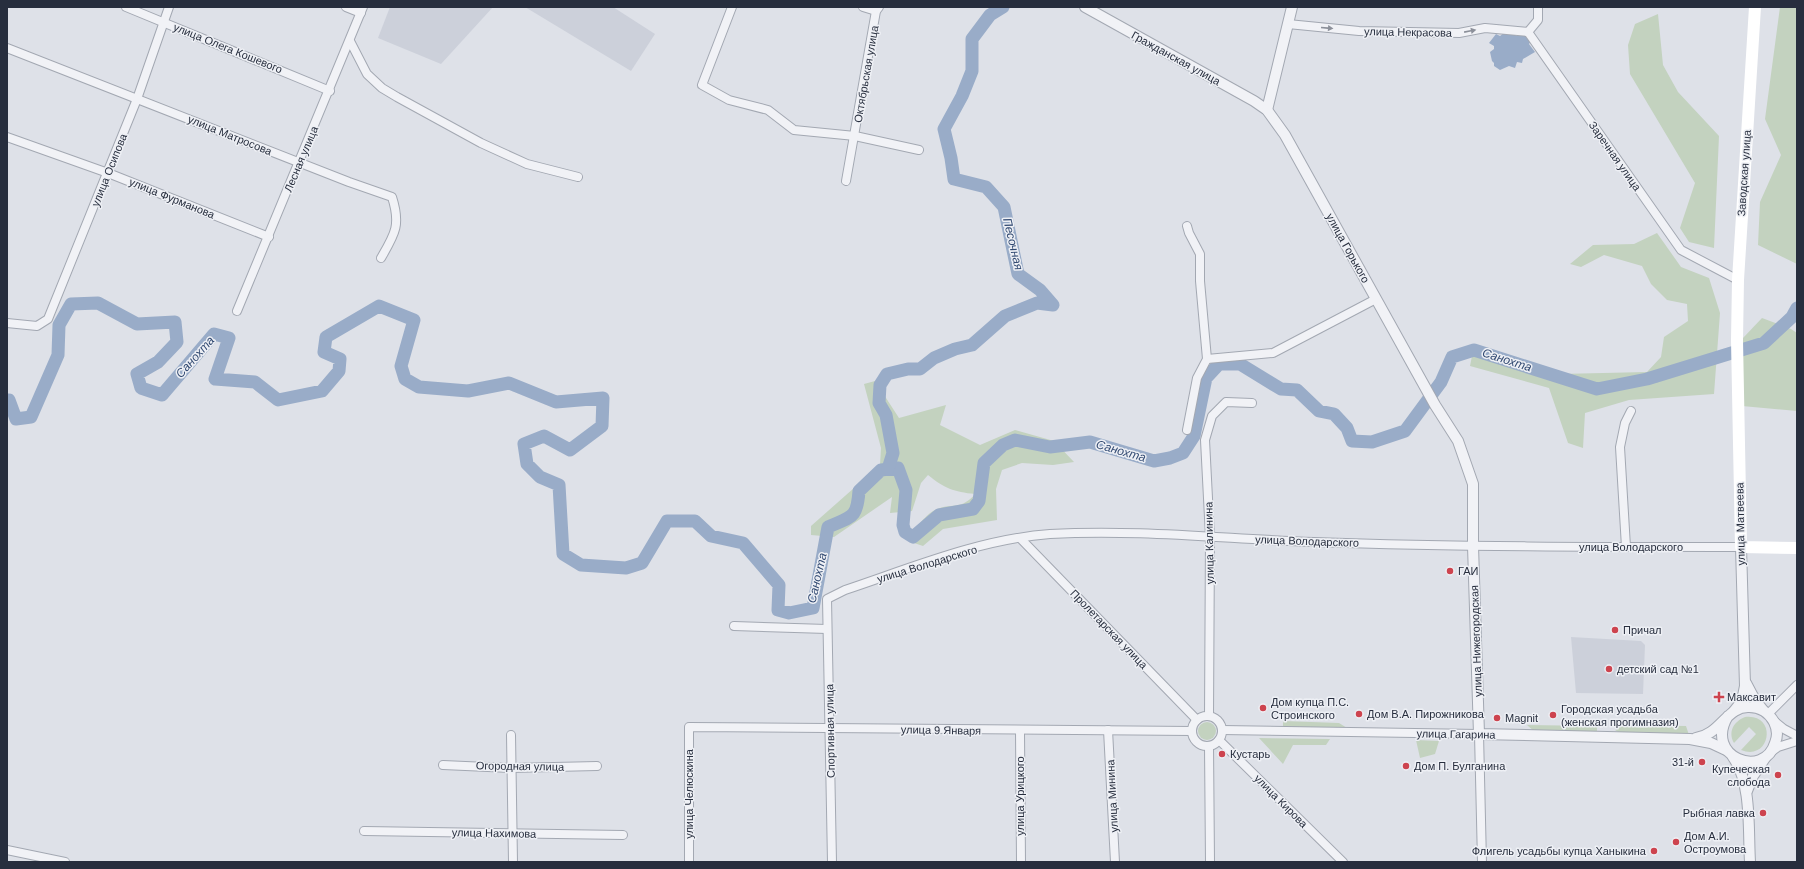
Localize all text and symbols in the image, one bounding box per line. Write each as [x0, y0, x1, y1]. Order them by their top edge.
street label: улица Олега Кошевого [172, 21, 284, 75]
street label: Октябрьская улица [852, 24, 881, 124]
one-way arrow [1321, 25, 1333, 31]
street label: улица Некрасова [1364, 25, 1453, 39]
one-way arrow [1464, 28, 1476, 34]
street label: Гражданская улица [1130, 29, 1223, 88]
street label: улица Матросова [186, 113, 274, 158]
street label: Заречная улица [1587, 119, 1644, 194]
street label: Лесная улица [282, 123, 321, 194]
street label: Заводская улица [1735, 128, 1753, 217]
street label: улица Осипова [89, 131, 129, 208]
street label: улица Фурманова [128, 175, 217, 221]
street label: улица Горького [1324, 211, 1372, 285]
water label: Песочная [1000, 216, 1026, 272]
water label: Санохта [173, 333, 217, 381]
water label: Санохта [1481, 345, 1534, 375]
water label: Санохта [1095, 437, 1148, 465]
street label: улица Матвеева [1733, 481, 1747, 566]
street label: улица Калинина [1202, 501, 1216, 584]
street label: улица Володарского [1255, 533, 1359, 549]
street label: улица Володарского [1579, 541, 1683, 553]
street label: улица Володарского [876, 543, 978, 585]
water label: Санохта [804, 551, 830, 604]
place label: ГАИ [1458, 565, 1478, 577]
marker: ГАИ [1445, 566, 1455, 576]
street label: улица Нижегородская [1468, 585, 1484, 697]
street label: Пролетарская улица [1068, 587, 1150, 672]
place label: Причал [1623, 624, 1661, 636]
marker: Причал [1610, 625, 1620, 635]
place label: детский сад №1 [1617, 663, 1699, 675]
marker: детский сад №1 [1604, 664, 1614, 674]
street label: Спортивная улица [823, 683, 837, 778]
place label: Максавит [1727, 691, 1776, 703]
marker: Максавит [1714, 692, 1724, 702]
place label: Дом купца П.С. Строинского [1271, 696, 1349, 721]
marker: Дом купца П.С. Строинского [1258, 703, 1268, 713]
place label: Городская усадьба (женская прогимназия) [1561, 703, 1679, 728]
place label: Дом В.А. Пирожникова [1367, 708, 1485, 720]
marker: Дом В.А. Пирожникова [1354, 709, 1364, 719]
marker: Городская усадьба (женская прогимназия) [1548, 710, 1558, 720]
place label: Magnit [1505, 712, 1538, 724]
marker: Magnit [1492, 713, 1502, 723]
street label: улица 9 Января [901, 723, 981, 737]
street label: улица Гагарина [1416, 727, 1497, 741]
street label: улица Челюскина [683, 748, 695, 839]
place label: Кустарь [1230, 748, 1270, 760]
marker: Кустарь [1217, 749, 1227, 759]
street label: улица Урицкого [1014, 756, 1026, 836]
place label: 31-й [1672, 756, 1694, 768]
marker: 31-й [1697, 757, 1707, 767]
street label: улица Минина [1104, 758, 1120, 833]
street label: Огородная улица [476, 759, 565, 773]
place label: Дом П. Булганина [1414, 760, 1506, 772]
marker: Дом П. Булганина [1401, 761, 1411, 771]
place label: Купеческая слобода [1712, 763, 1771, 788]
marker: Купеческая слобода [1773, 770, 1783, 780]
street label: улица Кирова [1252, 772, 1311, 831]
place label: Рыбная лавка [1683, 807, 1756, 819]
marker: Рыбная лавка [1758, 808, 1768, 818]
street label: улица Нахимова [452, 826, 537, 840]
place label: Дом А.И. Остроумова [1684, 830, 1747, 855]
marker: Дом А.И. Остроумова [1671, 837, 1681, 847]
place label: Флигель усадьбы купца Ханыкина [1472, 845, 1647, 857]
marker: Флигель усадьбы купца Ханыкина [1649, 846, 1659, 856]

